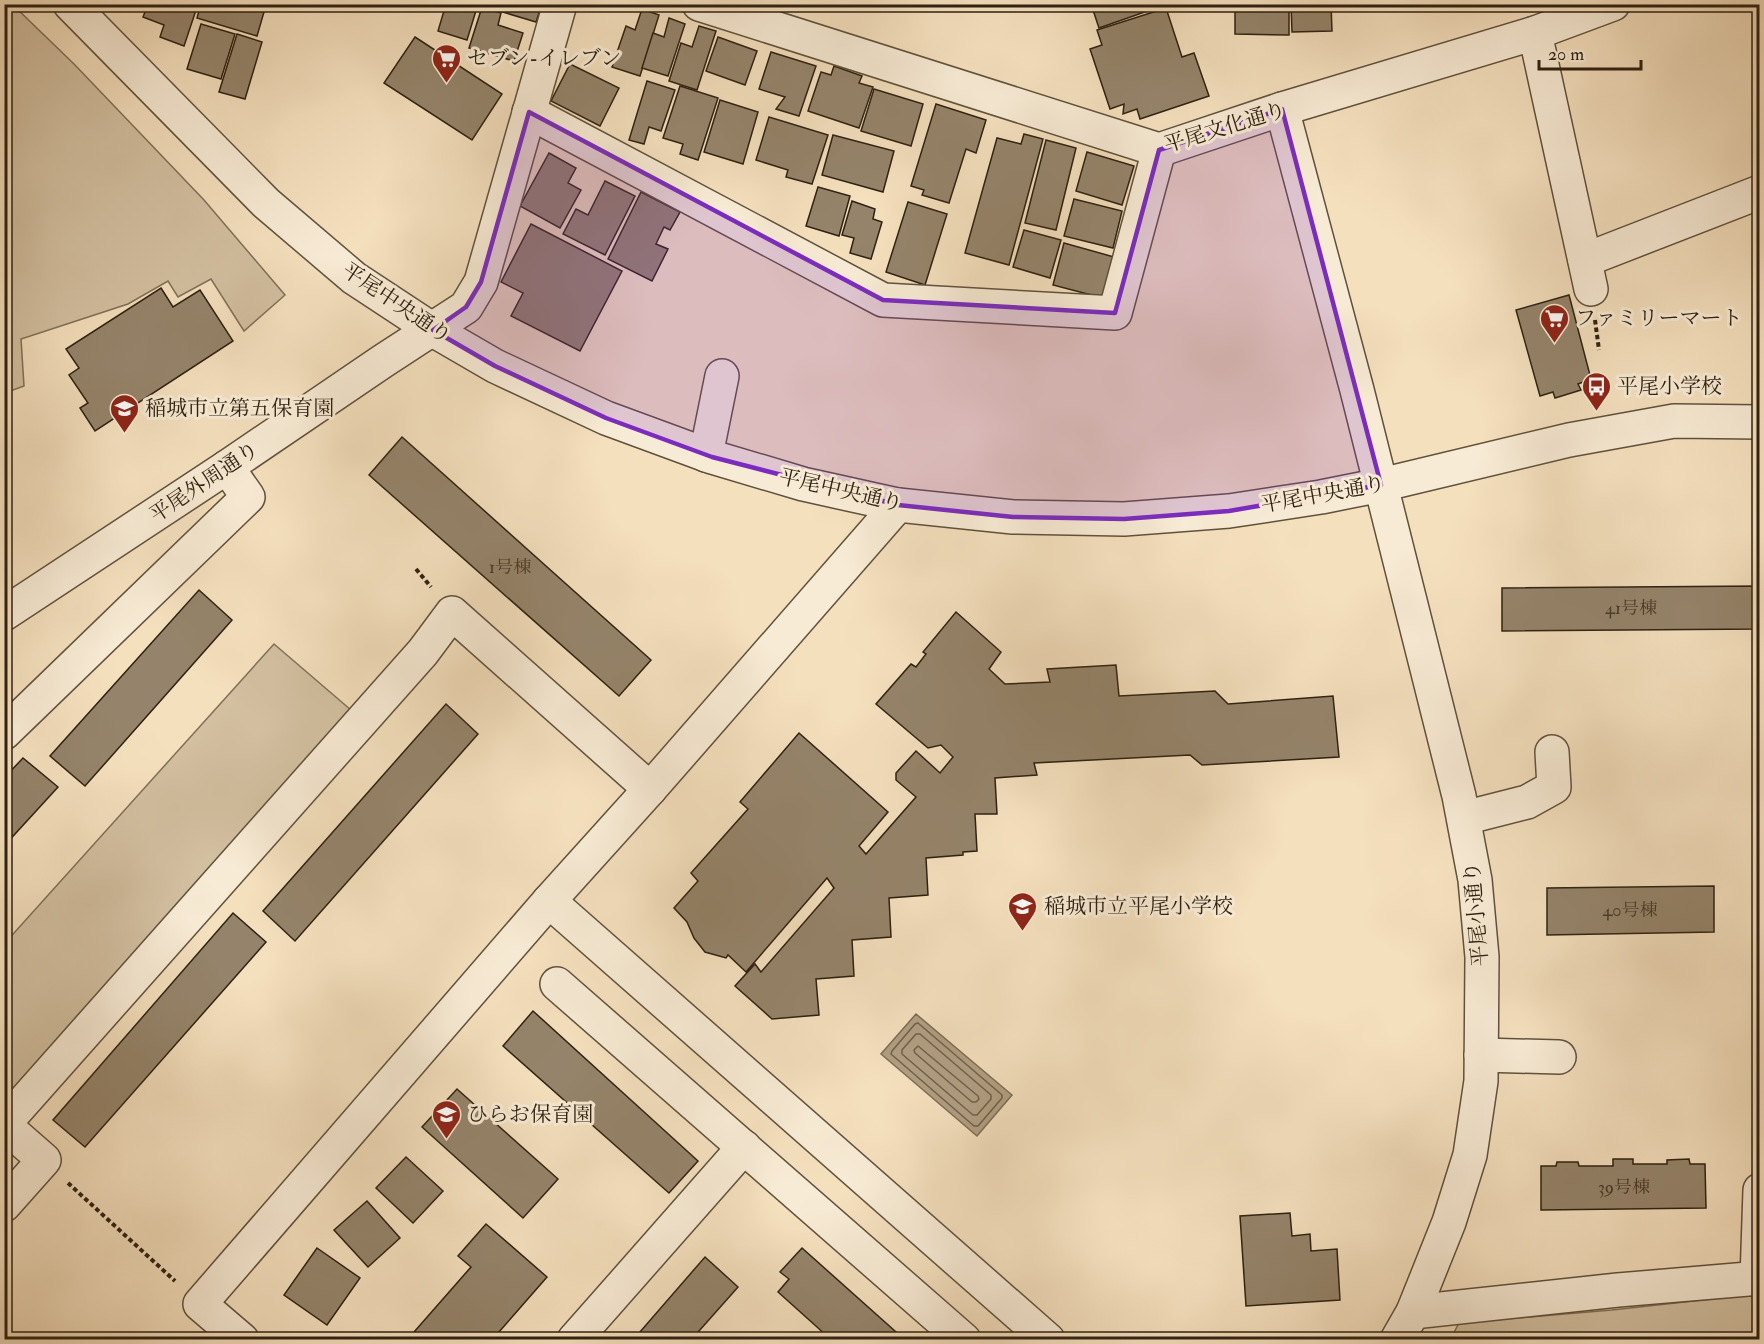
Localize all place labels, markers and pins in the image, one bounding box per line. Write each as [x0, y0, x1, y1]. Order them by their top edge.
supermarket icon: セブン-イレブン [430, 42, 462, 84]
place label: セブン-イレブン [467, 45, 621, 72]
supermarket icon: ファミリーマート [1538, 302, 1570, 344]
place label: ファミリーマート [1575, 305, 1743, 332]
bus stop icon: 平尾小学校 [1580, 370, 1612, 412]
place label: 平尾小学校 [1617, 373, 1722, 400]
school or university icon: 稲城市立第五保育園 [108, 392, 140, 434]
place label: 稲城市立第五保育園 [145, 395, 334, 422]
school or university icon: 稲城市立平尾小学校 [1007, 890, 1039, 932]
place label: 稲城市立平尾小学校 [1044, 893, 1233, 920]
school or university icon: ひらお保育園 [430, 1098, 462, 1140]
place label: ひらお保育園 [467, 1101, 593, 1128]

